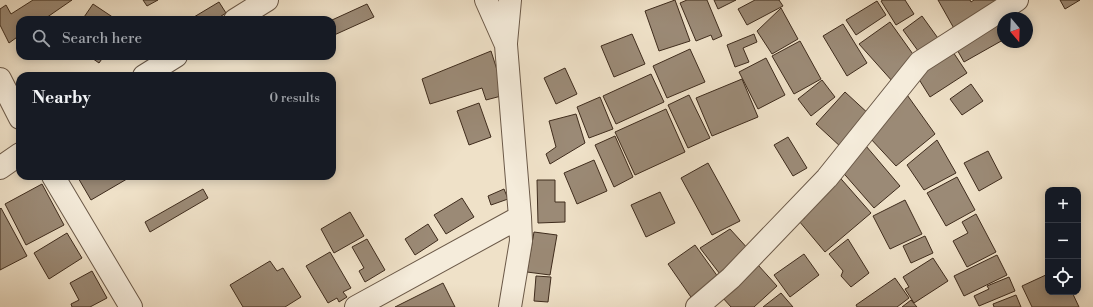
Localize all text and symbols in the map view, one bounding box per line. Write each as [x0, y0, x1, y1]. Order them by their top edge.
north arrow [997, 12, 1033, 48]
search box [16, 16, 336, 60]
icon: search [30, 27, 52, 49]
text: Search here [62, 29, 142, 48]
text: Nearby [32, 87, 91, 109]
text: 0 results [269, 90, 320, 106]
map controls [1045, 187, 1081, 295]
button: + [1045, 187, 1081, 223]
button: − [1045, 223, 1081, 259]
button: locate [1045, 259, 1081, 295]

